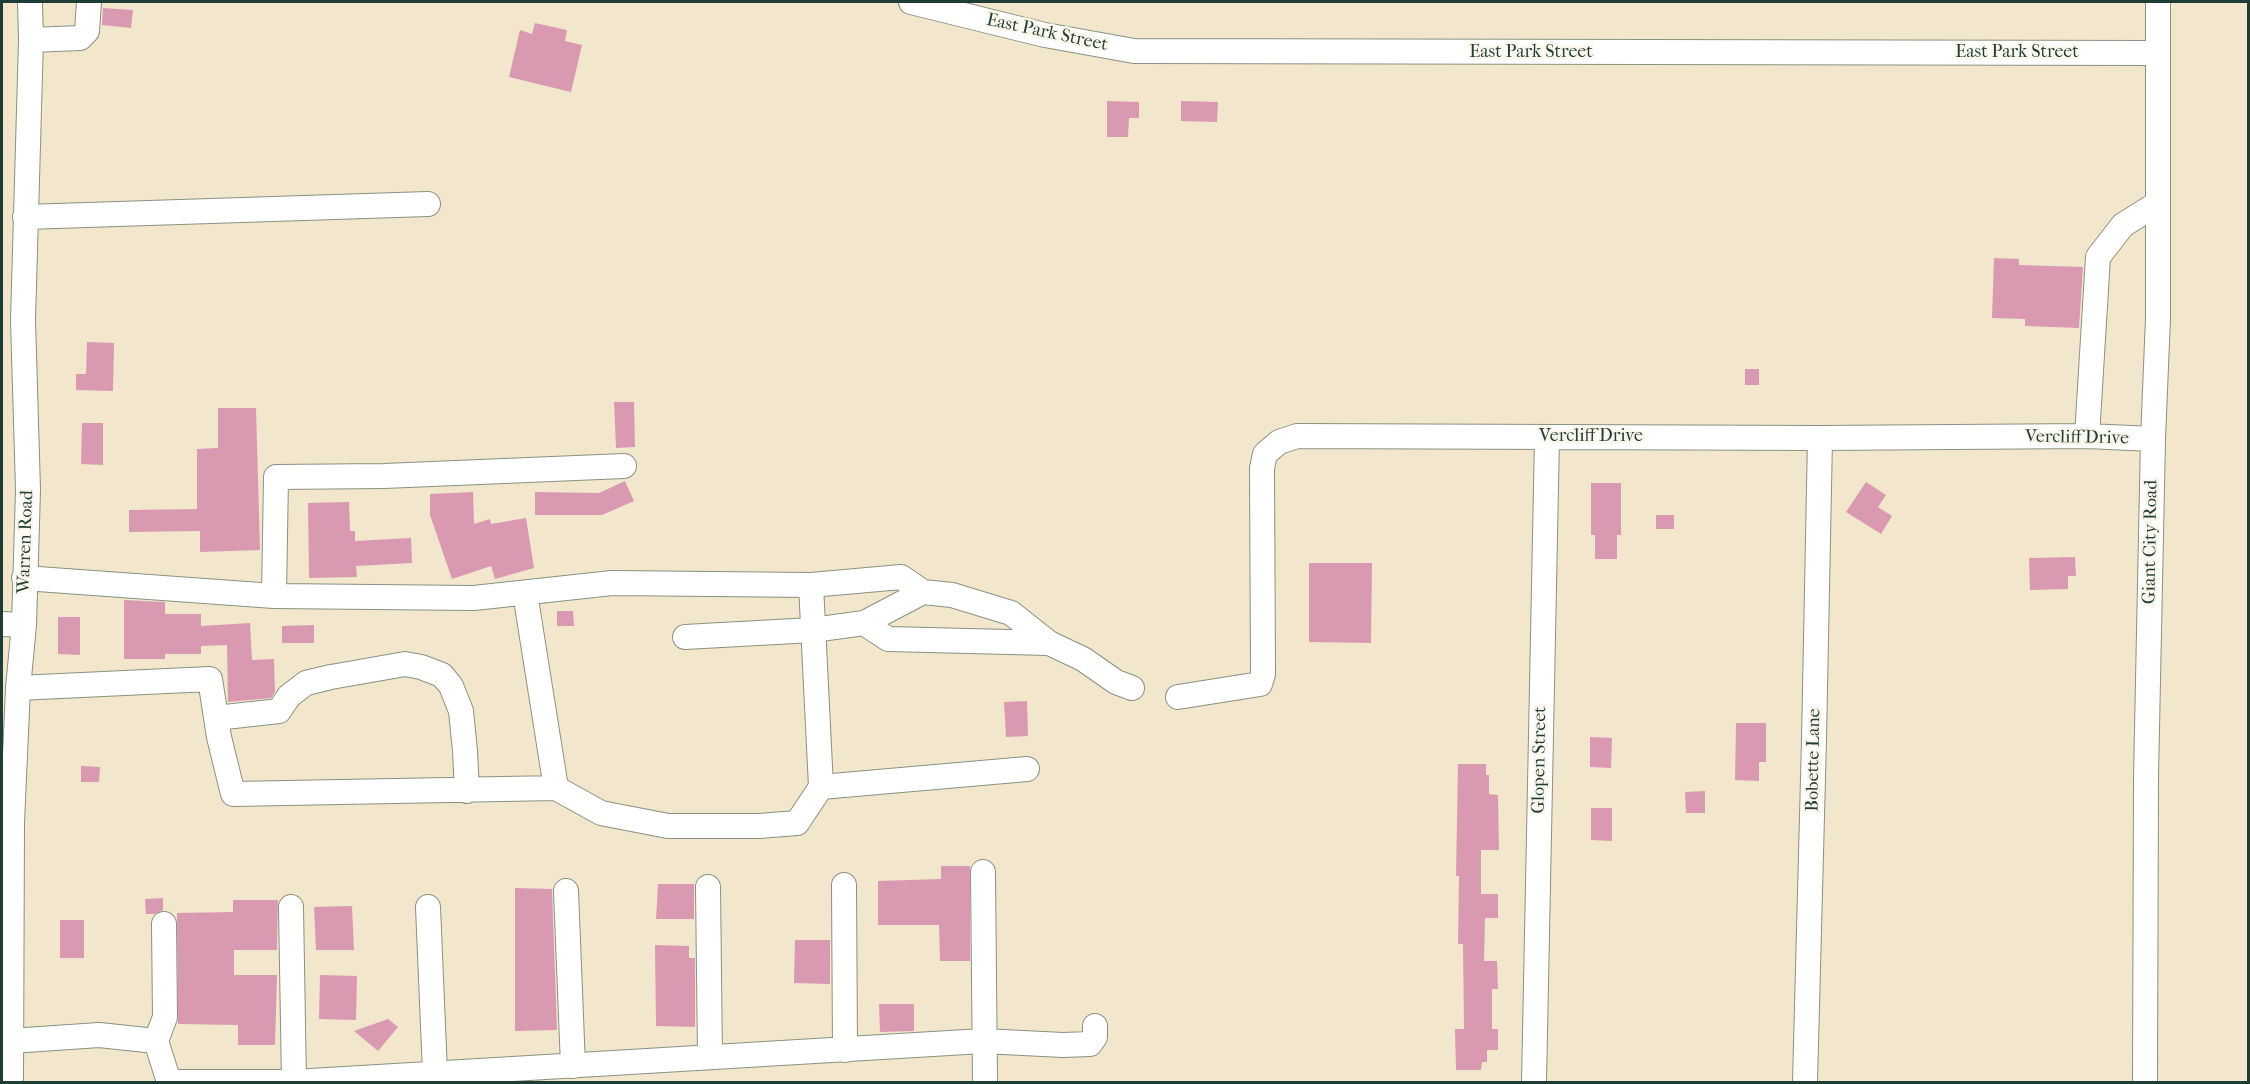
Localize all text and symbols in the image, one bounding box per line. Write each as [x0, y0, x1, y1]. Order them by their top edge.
street label: East Park Street [984, 10, 1110, 56]
street label: East Park Street [1469, 42, 1593, 64]
street label: East Park Street [1955, 42, 2079, 64]
street label: Vercliff Drive [1539, 426, 1643, 448]
street label: Vercliff Drive [2025, 426, 2129, 450]
street label: Giant City Road [2139, 480, 2163, 604]
street label: Warren Road [13, 490, 39, 594]
street label: Glopen Street [1528, 706, 1552, 814]
street label: Bobette Lane [1802, 708, 1826, 812]

